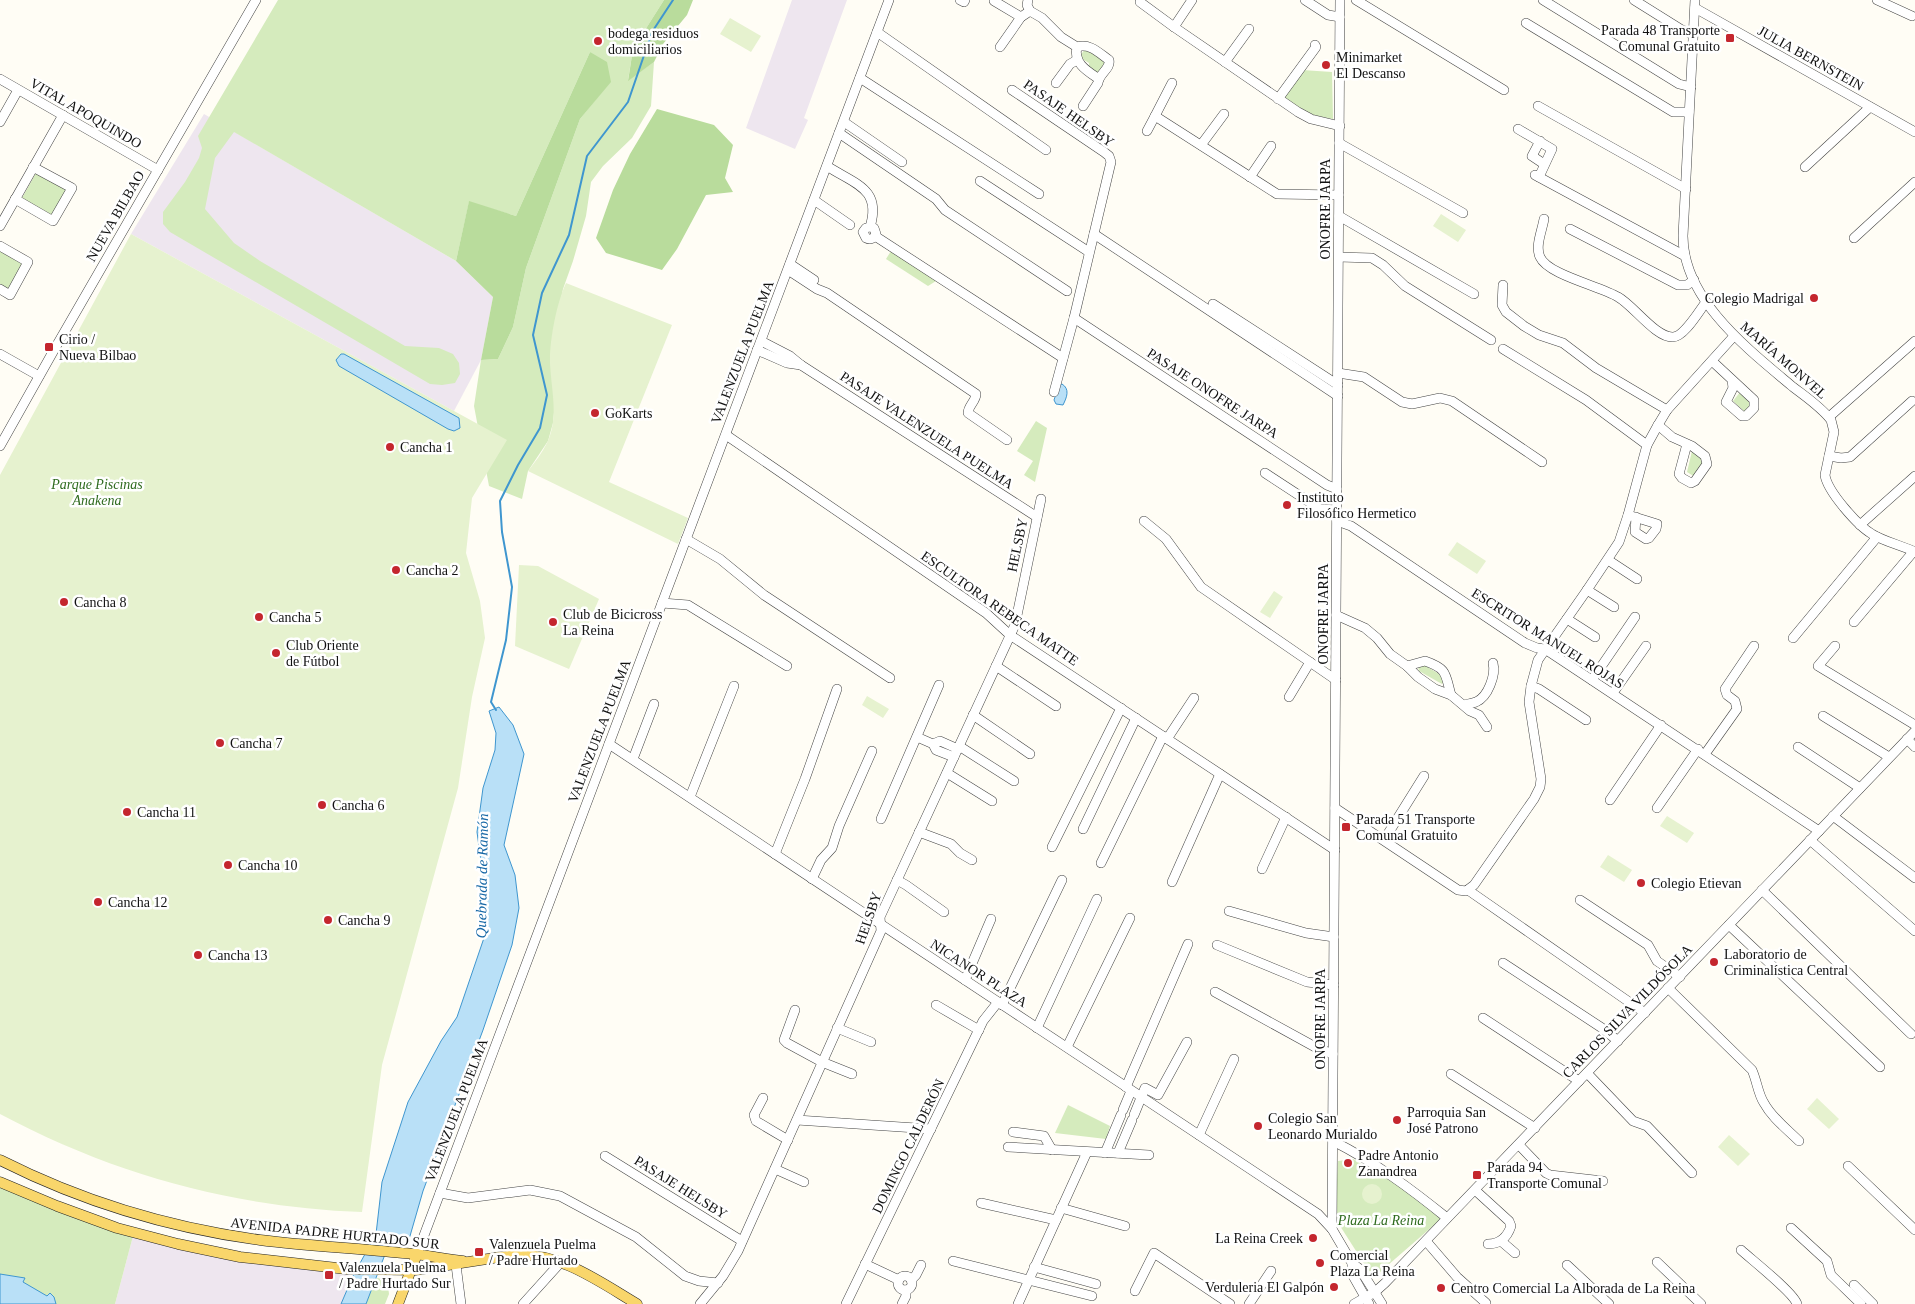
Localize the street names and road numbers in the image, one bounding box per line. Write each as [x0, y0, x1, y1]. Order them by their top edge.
street label: JULIA BERNSTEIN [1755, 23, 1866, 94]
street label: VITAL APOQUINDO [27, 75, 144, 152]
street label: PASAJE HELSBY [1021, 77, 1117, 150]
street label: ONOFRE JARPA [1318, 158, 1333, 260]
street label: NUEVA BILBAO [83, 168, 147, 264]
street label: VALENZUELA PUELMA [708, 278, 777, 426]
street label: MARÍA MONVEL [1738, 318, 1830, 402]
street label: PASAJE ONOFRE JARPA [1144, 345, 1282, 442]
street label: PASAJE VALENZUELA PUELMA [837, 369, 1017, 493]
street label: HELSBY [1004, 517, 1030, 573]
street label: ESCULTORA REBECA MATTE [918, 548, 1081, 669]
street label: ONOFRE JARPA [1316, 563, 1331, 665]
street label: ESCRITOR MANUEL ROJAS [1469, 585, 1627, 692]
street label: VALENZUELA PUELMA [565, 657, 634, 805]
street label: HELSBY [853, 890, 884, 946]
street label: NICANOR PLAZA [928, 937, 1031, 1011]
street label: CARLOS SILVA VILDÓSOLA [1559, 940, 1696, 1081]
street label: ONOFRE JARPA [1313, 968, 1328, 1070]
street label: VALENZUELA PUELMA [422, 1036, 491, 1184]
street label: DOMINGO CALDERÓN [869, 1076, 947, 1216]
street label: PASAJE HELSBY [632, 1153, 730, 1222]
street label: AVENIDA PADRE HURTADO SUR [230, 1215, 441, 1252]

